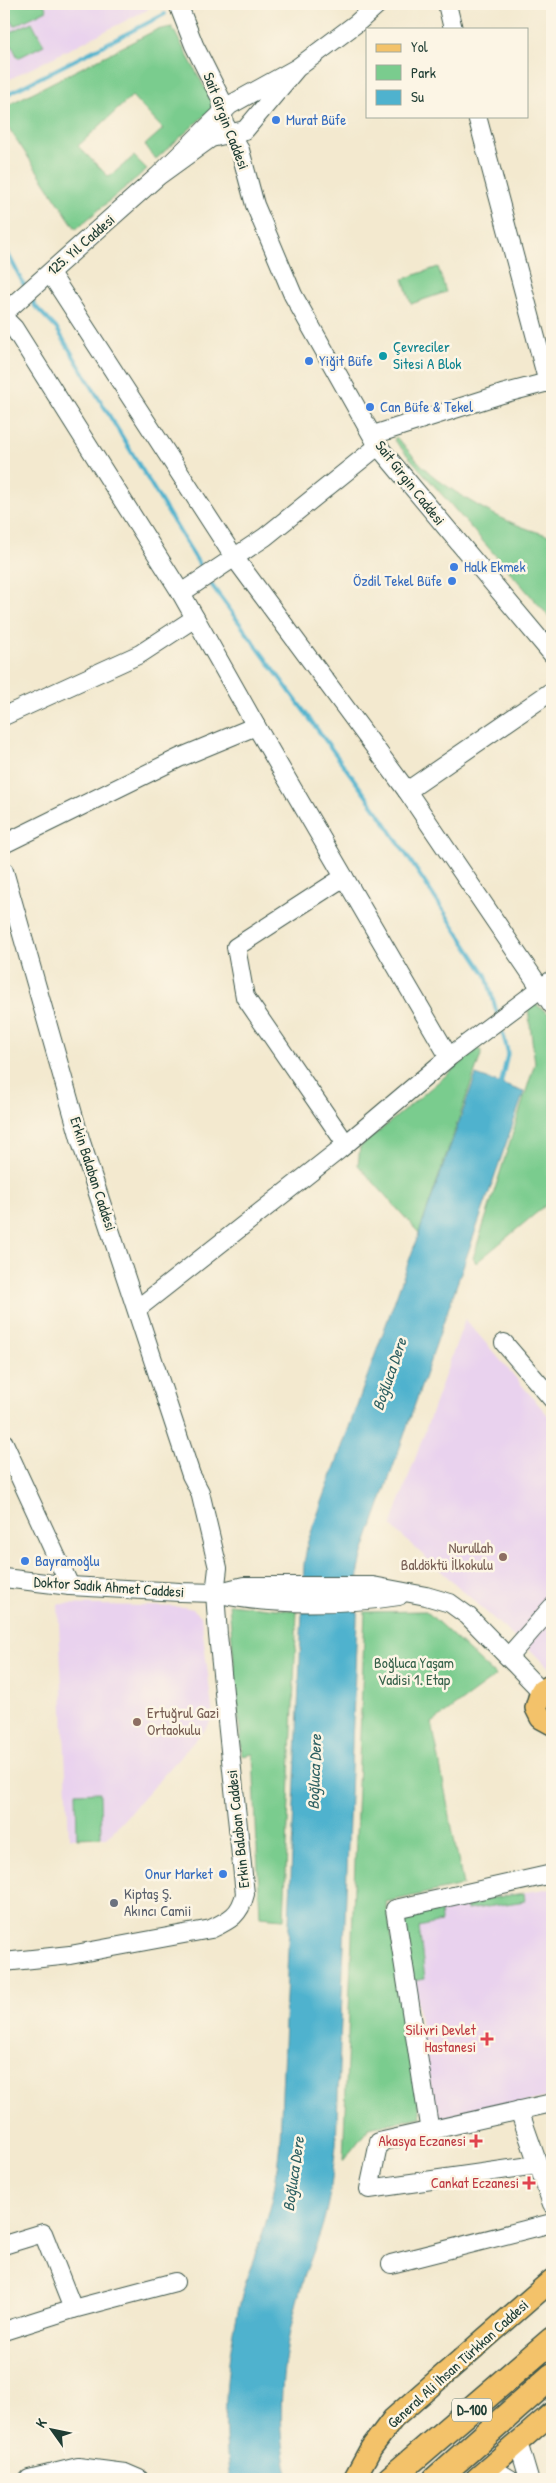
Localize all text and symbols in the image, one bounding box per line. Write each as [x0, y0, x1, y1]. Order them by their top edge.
legend [366, 28, 528, 118]
text: Yol [411, 36, 428, 57]
text: Park [411, 62, 436, 83]
street label: Sait Girgin Caddesi [198, 69, 255, 172]
text: Su [411, 86, 424, 107]
place label: Murat Büfe [286, 109, 346, 130]
marker: Murat Büfe [270, 114, 282, 126]
street label: 125. Yıl Caddesi [42, 209, 119, 280]
place label: Çevreciler Sitesi A Blok [393, 336, 462, 374]
place label: Yiğit Büfe [319, 350, 373, 371]
marker: Çevreciler Sitesi A Blok [377, 350, 389, 362]
marker: Yiğit Büfe [303, 355, 315, 367]
place label: Can Büfe & Tekel [380, 396, 473, 417]
marker: Can Büfe & Tekel [364, 401, 376, 413]
street label: Sait Girgin Caddesi [371, 436, 450, 529]
place label: Halk Ekmek [464, 556, 526, 577]
marker: Halk Ekmek [448, 561, 460, 573]
place label: Özdil Tekel Büfe [353, 570, 442, 591]
marker: Özdil Tekel Büfe [446, 575, 458, 587]
street label: Erkin Balaban Caddesi [65, 1114, 122, 1234]
water label: Boğluca Dere [366, 1334, 412, 1413]
place label: Nurullah Baldöktü İlkokulu [401, 1537, 493, 1575]
place label: Bayramoğlu [35, 1550, 99, 1571]
marker: Nurullah Baldöktü İlkokulu [497, 1551, 509, 1563]
marker: Bayramoğlu [19, 1555, 31, 1567]
street label: Doktor Sadık Ahmet Caddesi [33, 1571, 185, 1602]
park label: Boğluca Yaşam Vadisi 1. Etap [374, 1652, 454, 1690]
place label: Ertuğrul Gazi Ortaokulu [147, 1702, 219, 1740]
marker: Ertuğrul Gazi Ortaokulu [131, 1716, 143, 1728]
water label: Boğluca Dere [302, 1734, 326, 1810]
street label: Erkin Balaban Caddesi [221, 1769, 254, 1889]
place label: Onur Market [145, 1863, 214, 1884]
marker: Onur Market [217, 1868, 229, 1880]
place label: Kiptaş Ş. Akıncı Camii [124, 1883, 191, 1921]
marker: Kiptaş Ş. Akıncı Camii [108, 1897, 120, 1909]
place label: Silivri Devlet Hastanesi [406, 2019, 477, 2057]
marker: Silivri Devlet Hastanesi [480, 2032, 494, 2046]
place label: Akasya Eczanesi [378, 2130, 466, 2151]
water label: Boğluca Dere [277, 2135, 309, 2213]
marker: Akasya Eczanesi [470, 2135, 482, 2147]
place label: Cankat Eczanesi [431, 2172, 519, 2193]
marker: Cankat Eczanesi [523, 2177, 535, 2189]
street label: General Ali İhsan Türkkan Caddesi [383, 2295, 533, 2433]
road number: D-100 [452, 2398, 492, 2422]
north arrow [28, 2406, 78, 2456]
text: K [31, 2414, 51, 2431]

